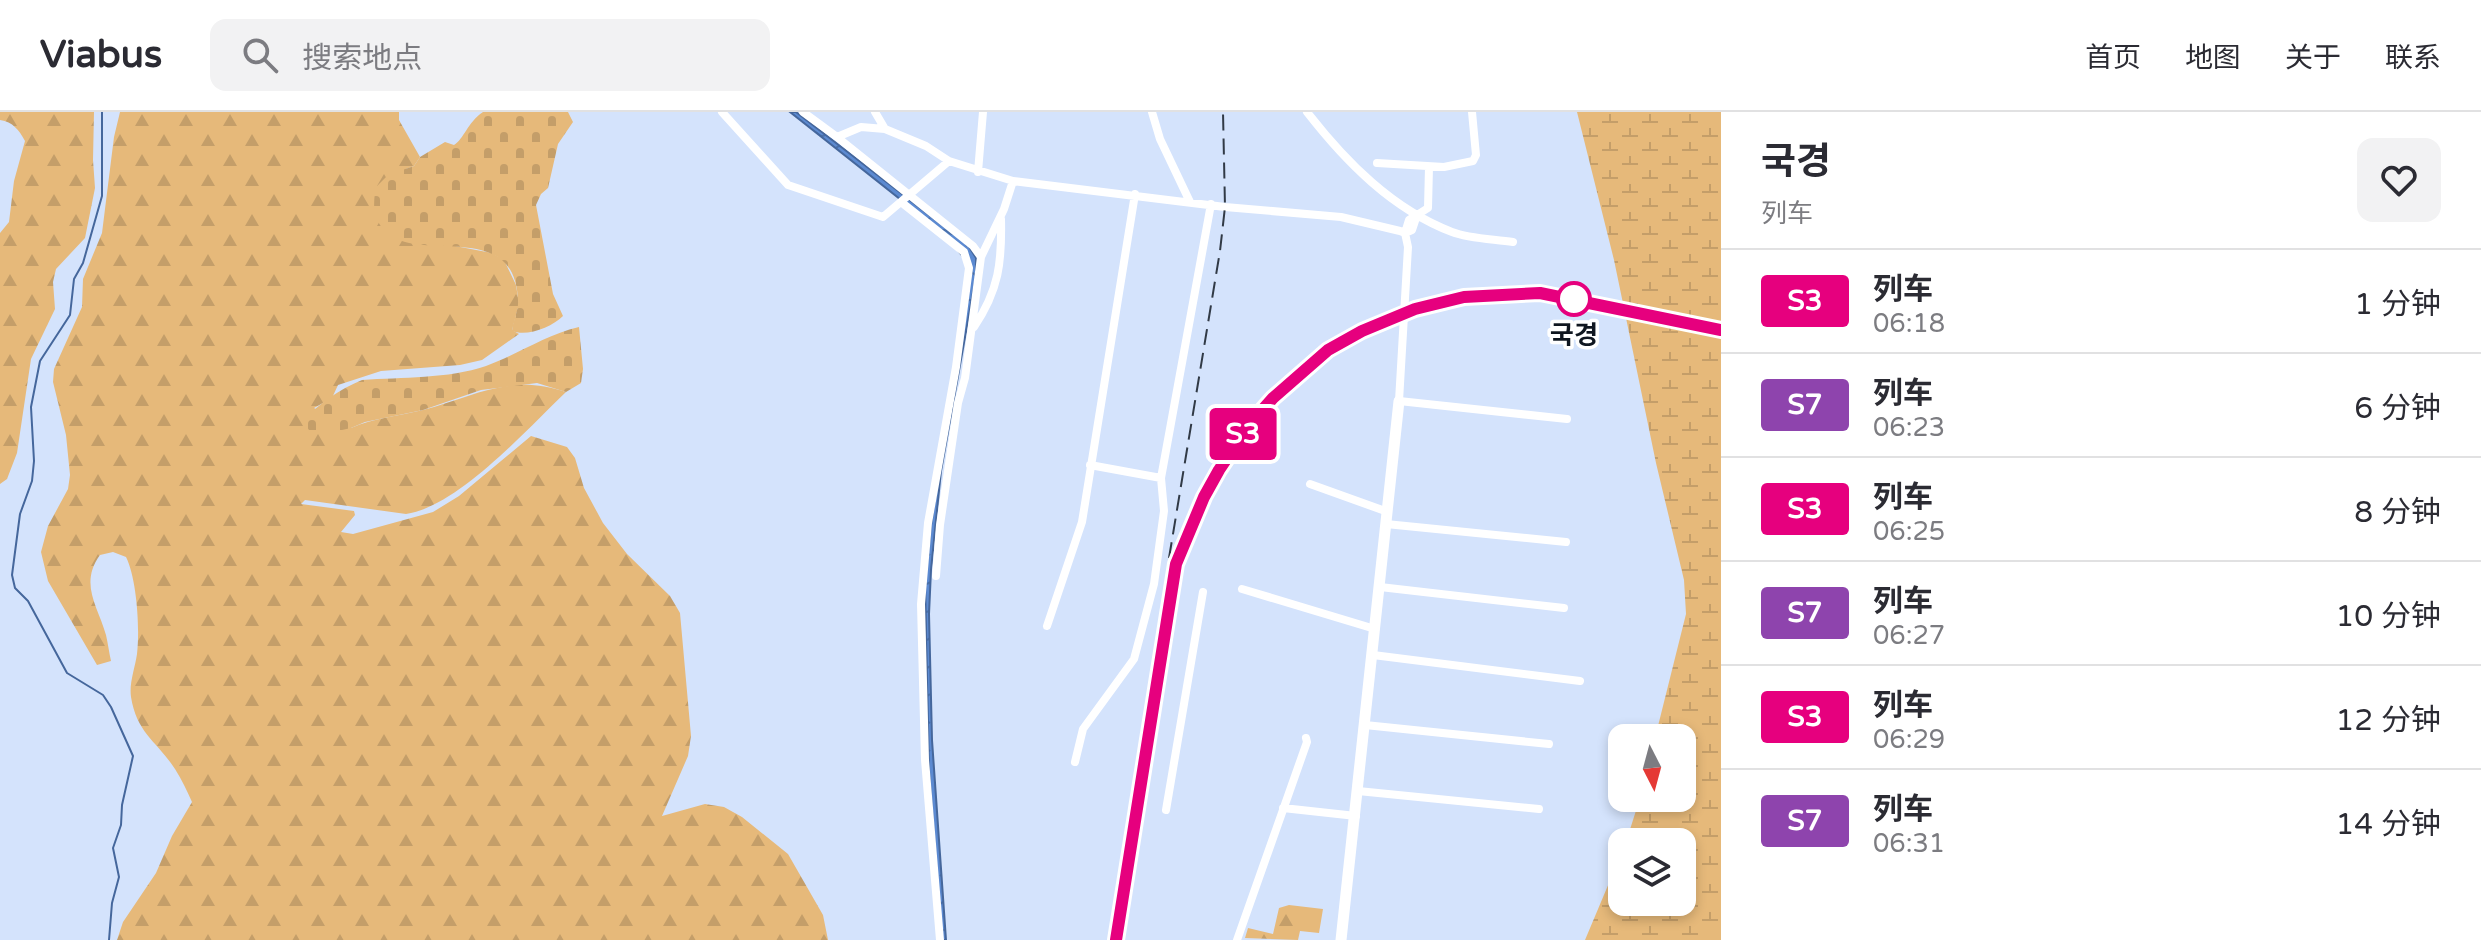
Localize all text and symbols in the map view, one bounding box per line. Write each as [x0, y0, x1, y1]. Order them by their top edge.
search box [210, 19, 770, 91]
text: Viabus [40, 32, 162, 78]
icon: search [238, 33, 282, 77]
text: 搜索地点 [302, 40, 422, 77]
text: 首页 [2085, 41, 2141, 75]
text: 地图 [2185, 41, 2241, 75]
text: 关于 [2285, 41, 2341, 75]
text: 联系 [2385, 41, 2441, 75]
button: heart [2357, 138, 2441, 222]
text: 국경 [1761, 139, 1831, 185]
text: 列车 [1761, 198, 1813, 229]
text: 列车 [1873, 271, 1933, 308]
marker: 국경 [1557, 282, 1591, 316]
text: S3 [1788, 284, 1822, 318]
text: 1 分钟 [2354, 286, 2441, 323]
text: 06:18 [1873, 308, 1945, 339]
place label: 국경 [1550, 320, 1598, 351]
text: 列车 [1873, 375, 1933, 412]
text: S7 [1788, 388, 1822, 422]
text: 6 分钟 [2354, 390, 2441, 427]
line badge: S3 [1207, 408, 1279, 460]
text: 06:23 [1873, 412, 1945, 443]
text: S3 [1226, 417, 1260, 451]
text: 列车 [1873, 479, 1933, 516]
text: S3 [1788, 492, 1822, 526]
text: 8 分钟 [2354, 494, 2441, 531]
text: 06:25 [1873, 516, 1945, 547]
text: 列车 [1873, 583, 1933, 620]
text: S7 [1788, 596, 1822, 630]
text: 10 分钟 [2336, 598, 2441, 635]
text: 06:27 [1873, 620, 1945, 651]
text: 列车 [1873, 687, 1933, 724]
text: S3 [1788, 700, 1822, 734]
text: 12 分钟 [2336, 702, 2441, 739]
north arrow [1608, 724, 1696, 812]
map controls [1608, 724, 1696, 916]
text: 06:29 [1873, 724, 1945, 755]
text: 列车 [1873, 791, 1933, 828]
text: S7 [1788, 804, 1822, 838]
text: 14 分钟 [2336, 806, 2441, 843]
button: layers [1608, 828, 1696, 916]
text: 06:31 [1873, 828, 1945, 859]

